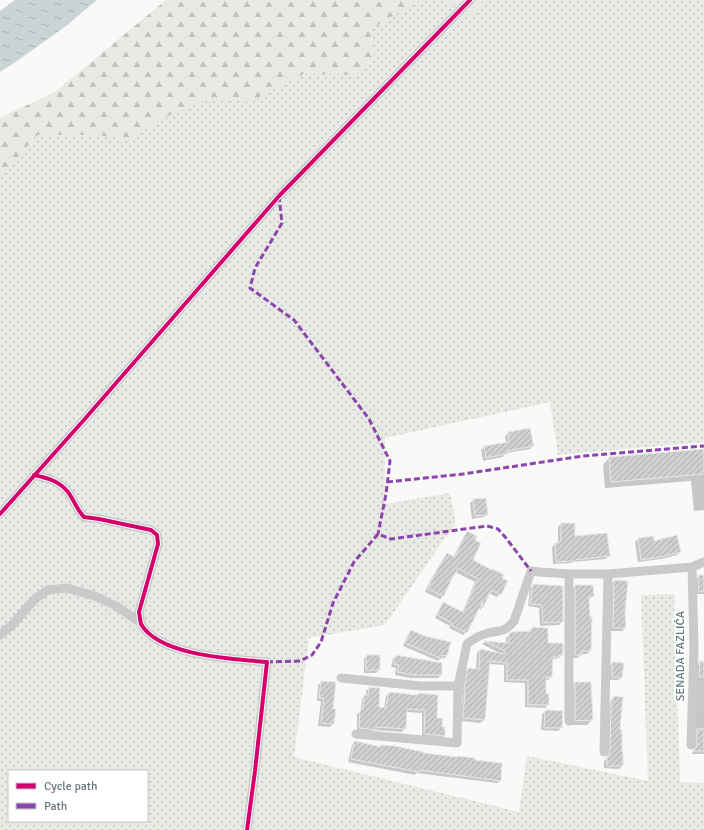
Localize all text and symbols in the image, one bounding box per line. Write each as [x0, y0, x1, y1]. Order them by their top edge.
street label: SENADA FAZLIĆA [673, 610, 688, 701]
legend [8, 770, 148, 822]
text: Cycle path [44, 779, 97, 794]
text: Path [44, 799, 67, 814]

